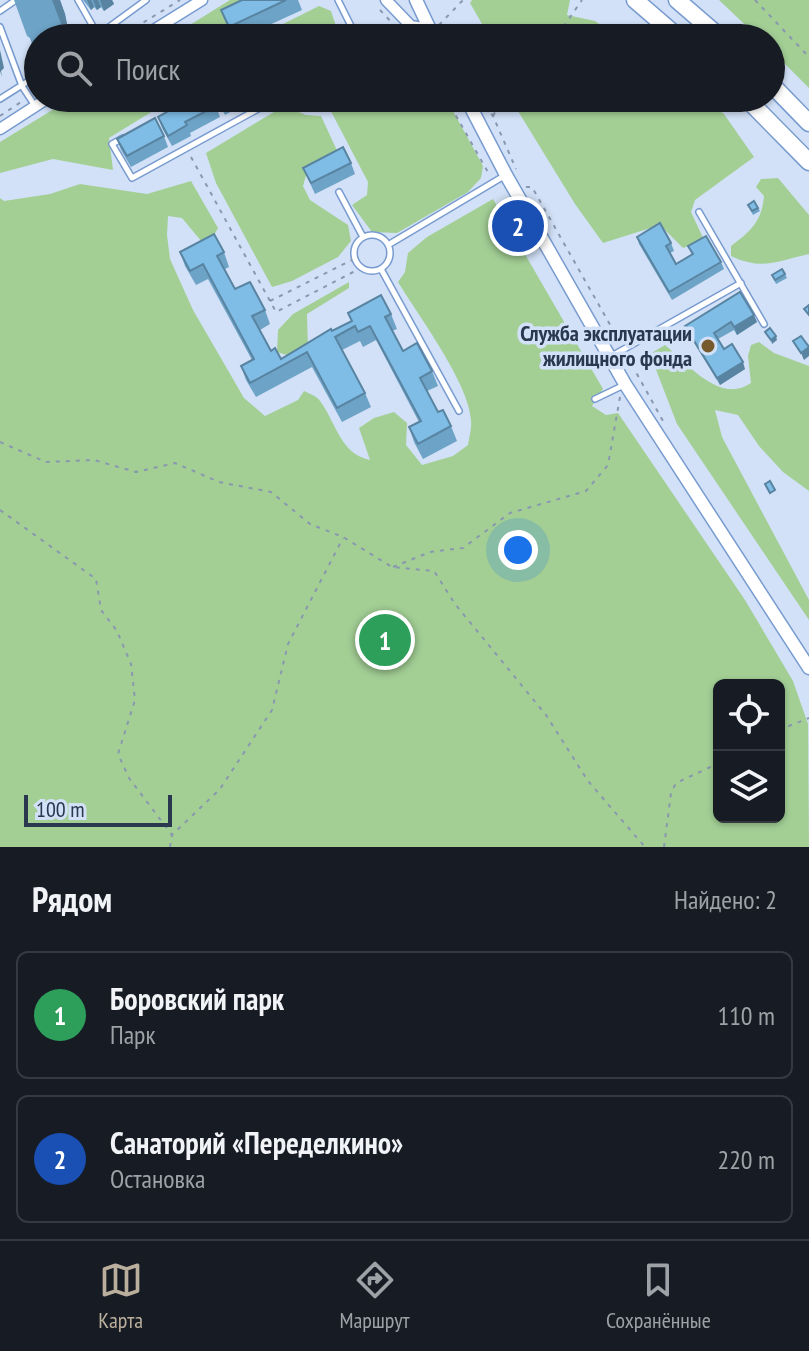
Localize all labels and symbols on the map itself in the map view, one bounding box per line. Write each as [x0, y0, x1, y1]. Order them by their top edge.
pin: 2 [492, 196, 544, 256]
place label: Служба эксплуатации жилищного фонда [520, 319, 692, 372]
marker: Служба эксплуатации жилищного фонда [699, 337, 717, 355]
your location [498, 530, 538, 570]
pin: 1 [359, 610, 411, 670]
scale bar [24, 791, 172, 827]

